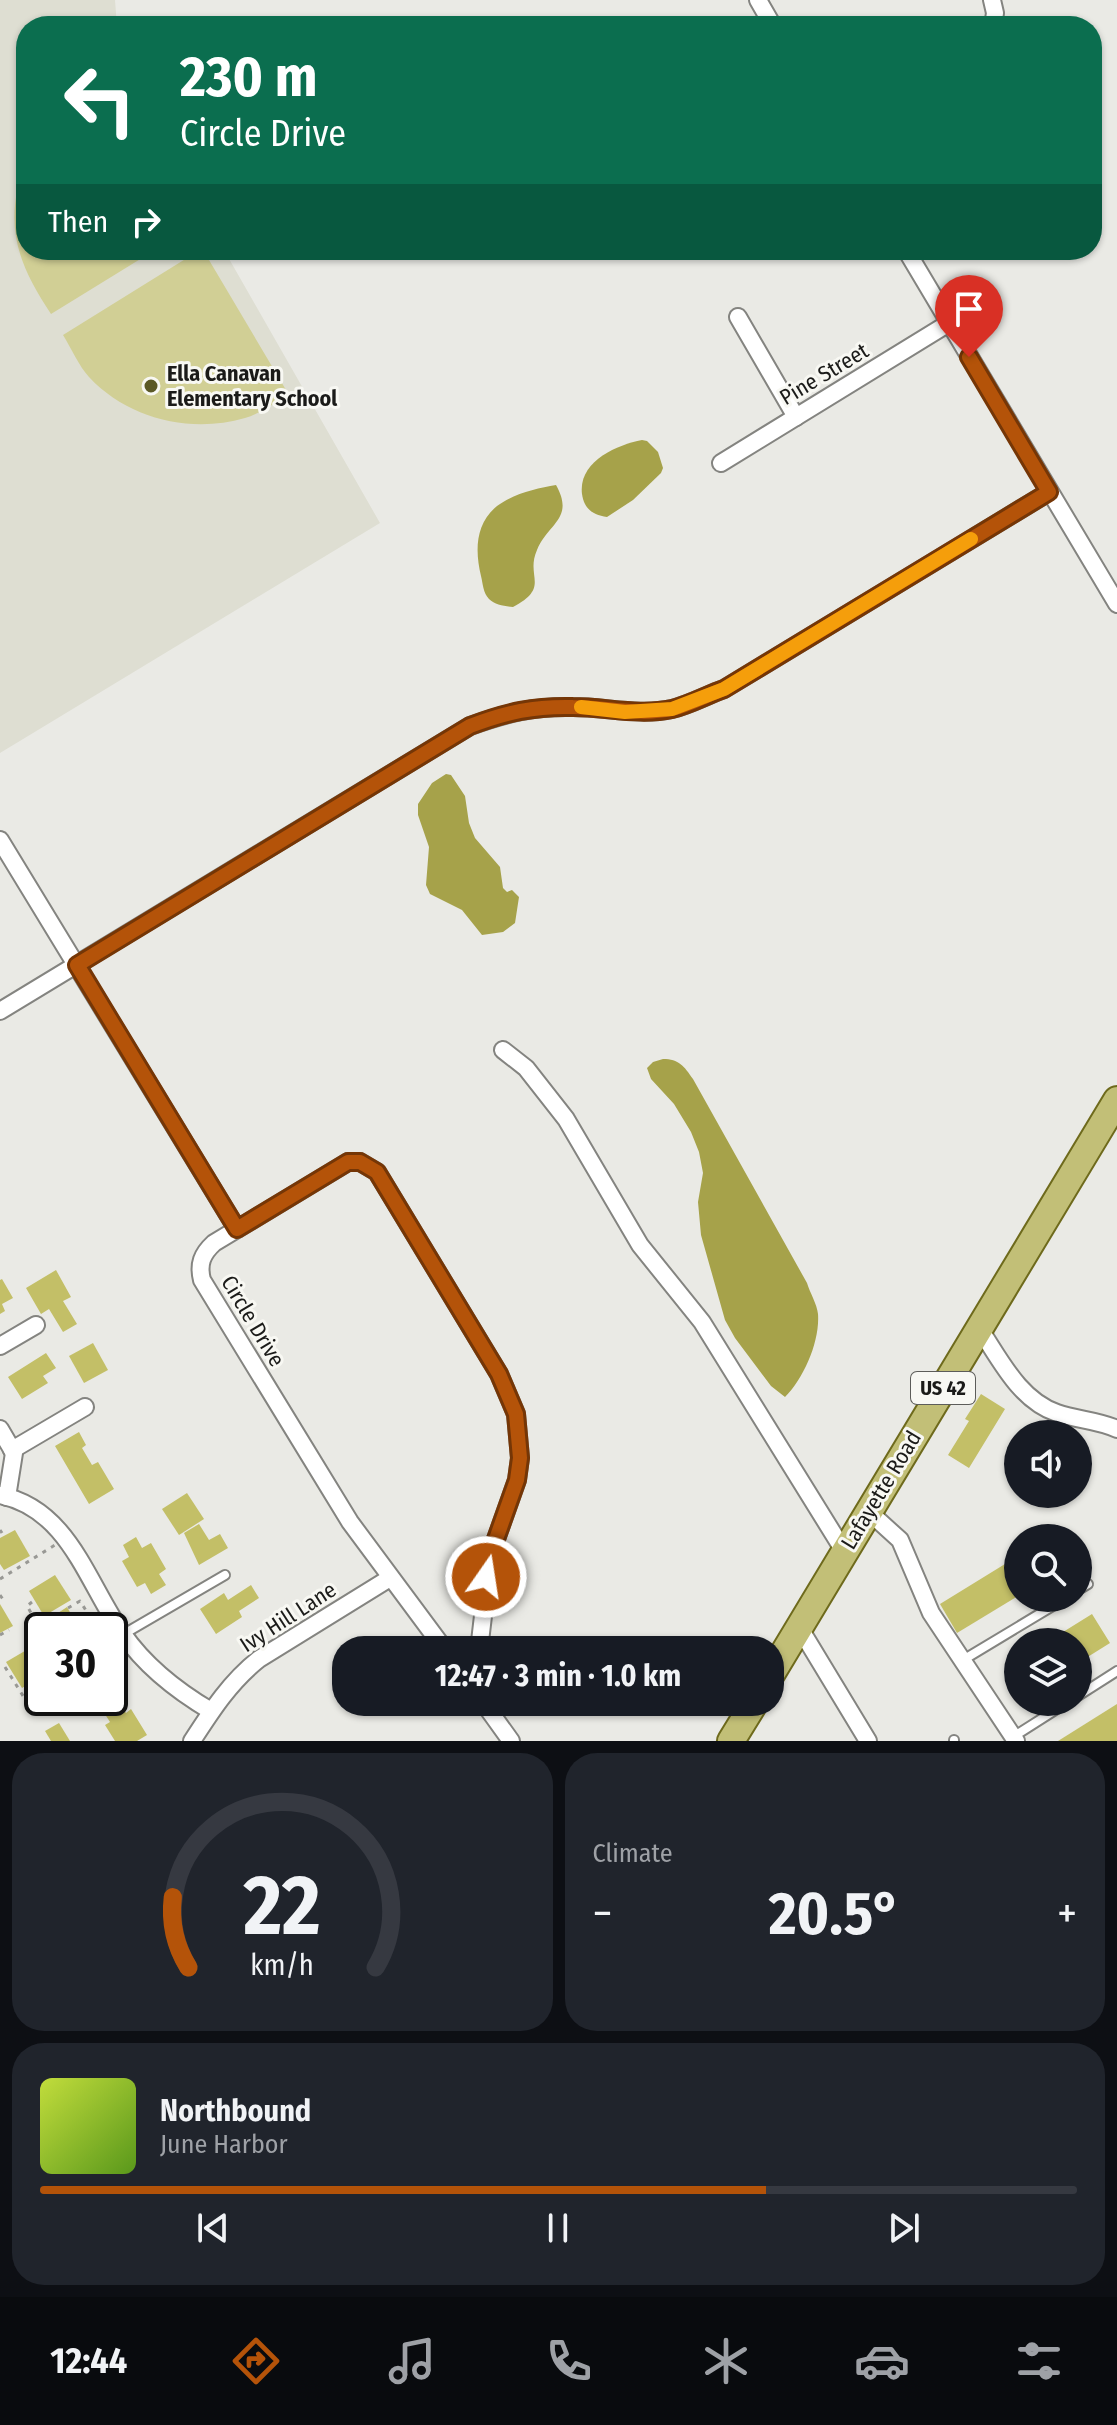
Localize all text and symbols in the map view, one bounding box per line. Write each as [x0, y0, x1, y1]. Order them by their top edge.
text: 230 m [180, 44, 317, 111]
icon: left [48, 48, 152, 152]
text: Circle Drive [180, 112, 346, 156]
icon: right [124, 200, 168, 244]
text: Then [48, 204, 108, 240]
pin [935, 275, 1003, 357]
icon: arrive [947, 287, 991, 331]
street label: Pine Street [775, 337, 874, 411]
place label: Ella Canavan Elementary School [167, 360, 338, 412]
marker: Ella Canavan Elementary School [142, 377, 160, 395]
street label: Circle Drive [215, 1271, 291, 1371]
road number: US 42 [911, 1372, 975, 1404]
map controls [1004, 1420, 1092, 1716]
button: sound [1004, 1420, 1092, 1508]
street label: Lafayette Road [835, 1426, 927, 1554]
button: search [1004, 1524, 1092, 1612]
position arrow [444, 1535, 528, 1619]
street label: Ivy Hill Lane [235, 1576, 341, 1658]
speed limit sign: 30 [24, 1612, 128, 1716]
button: layers [1004, 1628, 1092, 1716]
text: 12:47 · 3 min · 1.0 km [435, 1658, 681, 1694]
text: Climate [593, 1838, 673, 1869]
text: 22 [243, 1856, 321, 1956]
text: 20.5° [769, 1878, 901, 1950]
text: − [593, 1887, 612, 1940]
text: + [1057, 1887, 1077, 1940]
text: km/h [250, 1948, 314, 1983]
text: Northbound [160, 2093, 311, 2129]
text: June Harbor [160, 2129, 288, 2160]
icon: previous [191, 2206, 235, 2250]
icon: pause [536, 2206, 580, 2250]
icon: next [882, 2206, 926, 2250]
icon: directions [228, 2333, 284, 2389]
icon: music [384, 2333, 440, 2389]
icon: phone [541, 2333, 597, 2389]
icon: climate [698, 2333, 754, 2389]
icon: car [854, 2333, 910, 2389]
icon: filters [1011, 2333, 1067, 2389]
text: 12:44 [50, 2339, 127, 2383]

